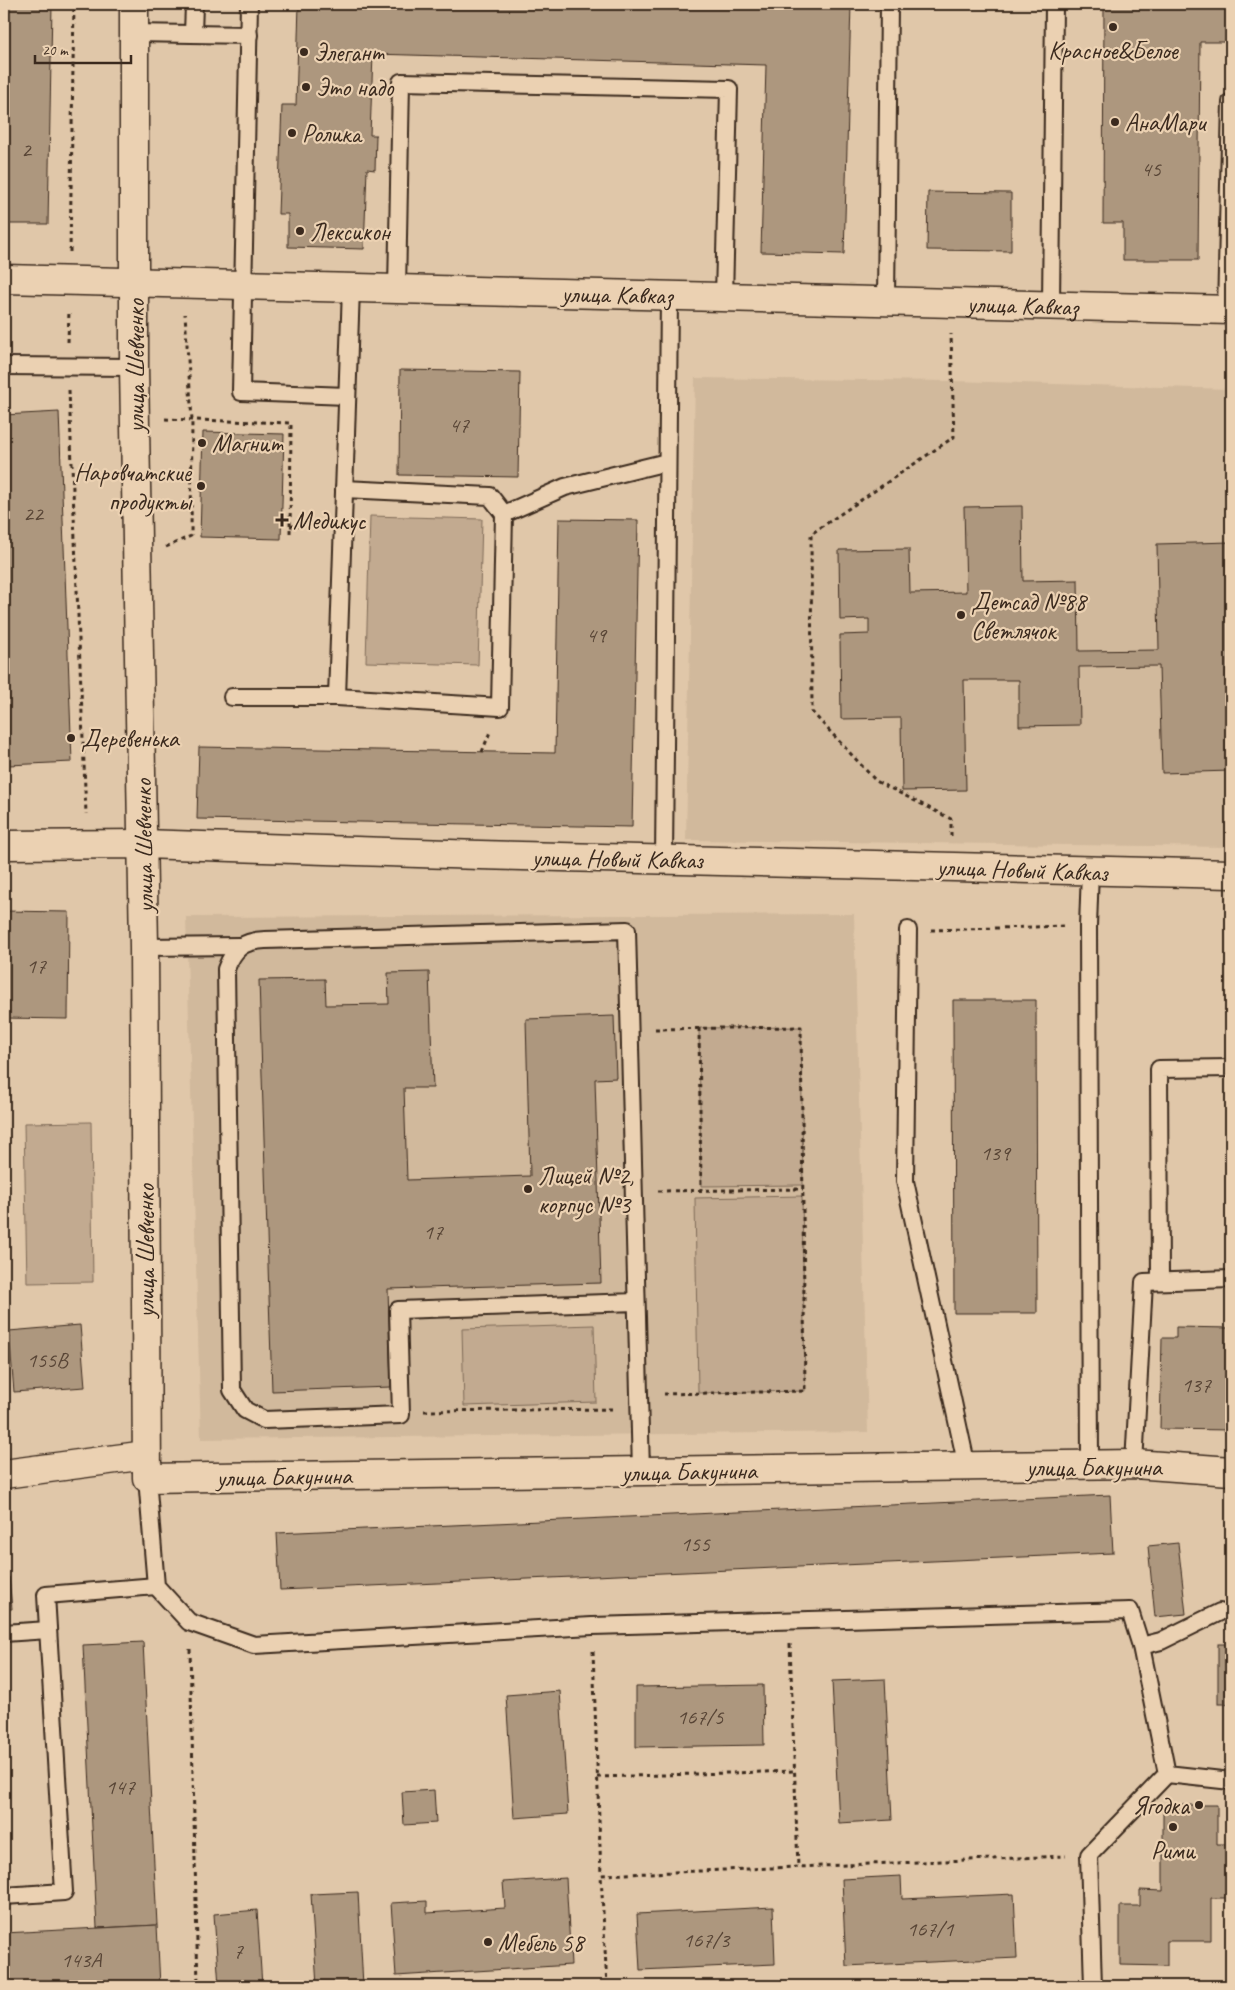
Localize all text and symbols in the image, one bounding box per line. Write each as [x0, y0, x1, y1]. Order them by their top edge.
marker: Красное&Белое [1107, 21, 1119, 33]
scale bar [35, 32, 131, 64]
place label: Красное&Белое [1048, 35, 1180, 67]
place label: Элегант [314, 37, 385, 69]
text: 20 m [42, 41, 69, 60]
marker: Элегант [298, 46, 310, 58]
place label: Это надо [316, 72, 394, 104]
marker: Это надо [300, 81, 312, 93]
place label: АнаМари [1125, 107, 1207, 139]
marker: АнаМари [1109, 116, 1121, 128]
place label: Ролика [302, 118, 363, 150]
marker: Ролика [286, 127, 298, 139]
house number: 2 [21, 136, 33, 164]
house number: 45 [1141, 155, 1162, 183]
place label: Лексикон [310, 216, 392, 248]
marker: Лексикон [294, 225, 306, 237]
street label: улица Кавказ [559, 278, 675, 312]
street label: улица Кавказ [965, 288, 1081, 323]
street label: улица Шевченко [120, 298, 152, 435]
house number: 47 [449, 411, 470, 439]
place label: Магнит [212, 428, 284, 460]
marker: Магнит [196, 437, 208, 449]
place label: Наровчатские продукты [74, 457, 193, 518]
marker: Наровчатские продукты [195, 480, 207, 492]
house number: 22 [23, 500, 45, 528]
place label: Медикус [293, 505, 366, 537]
marker: Медикус [275, 513, 289, 527]
place label: Детсад №88 Светлячок [971, 586, 1089, 647]
marker: Детсад №88 Светлячок [955, 609, 967, 621]
house number: 49 [586, 621, 608, 649]
place label: Деревенька [81, 723, 181, 755]
marker: Деревенька [65, 732, 77, 744]
street label: улица Шевченко [127, 778, 161, 915]
street label: улица Новый Кавказ [530, 841, 704, 877]
street label: улица Новый Кавказ [934, 851, 1110, 889]
house number: 17 [26, 952, 47, 980]
house number: 139 [980, 1139, 1012, 1167]
place label: Лицей №2, корпус №3 [538, 1160, 634, 1221]
street label: улица Шевченко [130, 1183, 162, 1320]
marker: Лицей №2, корпус №3 [522, 1183, 534, 1195]
house number: 17 [423, 1218, 444, 1246]
house number: 155В [27, 1346, 69, 1374]
house number: 137 [1181, 1371, 1212, 1399]
street label: улица Бакунина [1024, 1452, 1164, 1484]
street label: улица Бакунина [619, 1455, 759, 1489]
street label: улица Бакунина [214, 1460, 354, 1494]
house number: 155 [680, 1530, 711, 1558]
house number: 167/5 [677, 1703, 725, 1731]
house number: 147 [105, 1773, 136, 1801]
place label: Ягодка [1133, 1790, 1191, 1822]
marker: Ягодка [1193, 1799, 1205, 1811]
marker: Рими [1167, 1821, 1179, 1833]
place label: Рими [1151, 1835, 1197, 1867]
house number: 167/1 [907, 1915, 955, 1943]
house number: 167/3 [683, 1926, 732, 1954]
place label: Мебель 58 [498, 1927, 586, 1959]
marker: Мебель 58 [482, 1936, 494, 1948]
house number: 7 [233, 1937, 244, 1965]
house number: 143А [61, 1946, 102, 1974]

